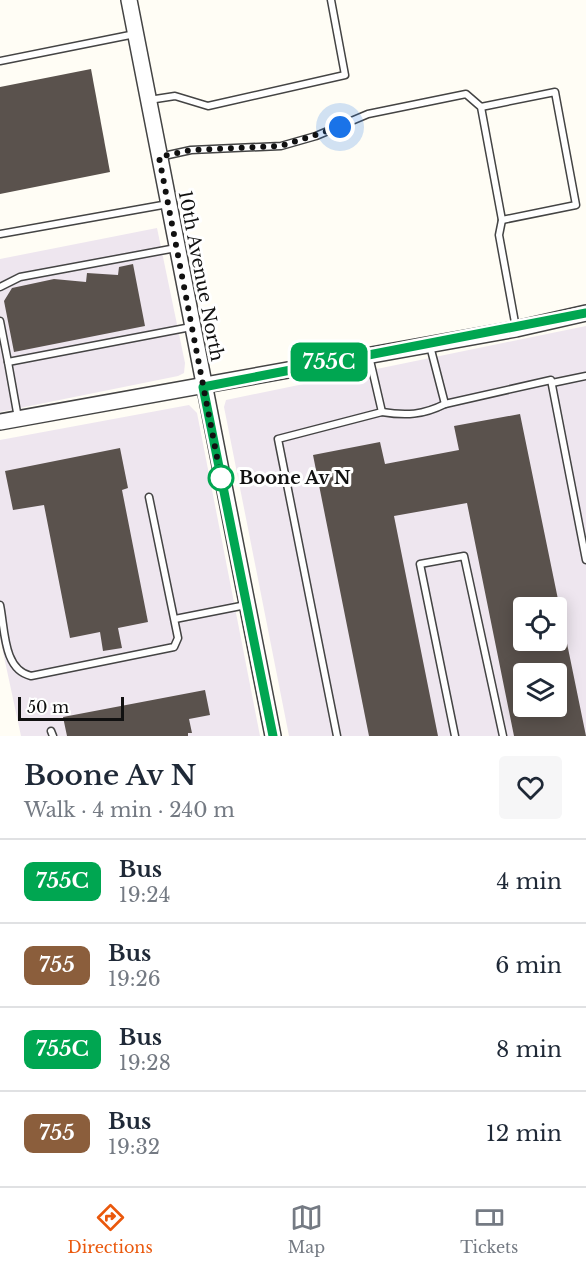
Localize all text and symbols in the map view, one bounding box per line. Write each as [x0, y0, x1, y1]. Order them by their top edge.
your location [325, 112, 355, 142]
street label: 10th Avenue North [174, 189, 228, 363]
line badge: 755C [287, 342, 371, 382]
text: 755C [303, 349, 355, 375]
marker: Boone Av N [208, 465, 234, 491]
place label: Boone Av N [239, 467, 351, 489]
map controls [513, 597, 567, 717]
button: locate [513, 597, 567, 651]
button: layers [513, 663, 567, 717]
scale bar [18, 694, 124, 722]
text: 50 m [27, 697, 69, 717]
button: heart [499, 756, 562, 819]
text: Boone Av N [24, 758, 197, 793]
text: Walk · 4 min · 240 m [24, 798, 235, 822]
text: Bus [119, 856, 162, 883]
text: 755C [36, 868, 89, 894]
text: 4 min [497, 868, 562, 895]
text: 19:24 [119, 883, 170, 907]
text: Bus [108, 940, 151, 967]
text: 755 [39, 952, 75, 978]
text: 6 min [495, 952, 562, 979]
text: 19:26 [108, 967, 161, 991]
text: Bus [119, 1024, 162, 1051]
text: 755C [36, 1036, 89, 1062]
text: 8 min [496, 1036, 562, 1063]
text: 19:28 [119, 1051, 171, 1075]
text: Bus [108, 1108, 151, 1135]
text: 755 [39, 1120, 75, 1146]
text: 12 min [486, 1120, 562, 1147]
text: 19:32 [108, 1135, 160, 1159]
tab: Directions [68, 1201, 153, 1257]
tab: Map [288, 1201, 325, 1257]
tab: Tickets [460, 1201, 518, 1257]

